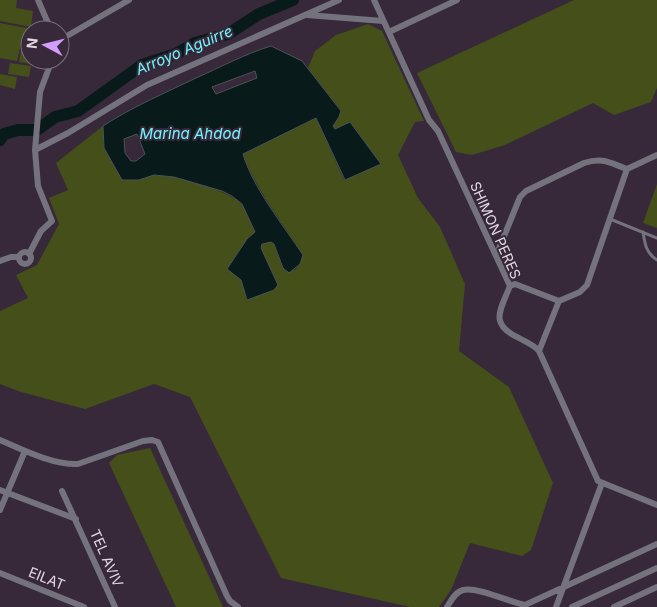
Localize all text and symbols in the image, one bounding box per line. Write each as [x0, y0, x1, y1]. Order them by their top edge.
north arrow [20, 20, 70, 70]
water label: Arroyo Aguirre [132, 21, 235, 79]
text: N [23, 37, 41, 50]
water label: Marina Ahdod [139, 124, 241, 143]
street label: SHIMON PERES [467, 179, 525, 281]
street label: TEL AVIV [87, 527, 127, 590]
street label: EILAT [26, 563, 68, 593]

